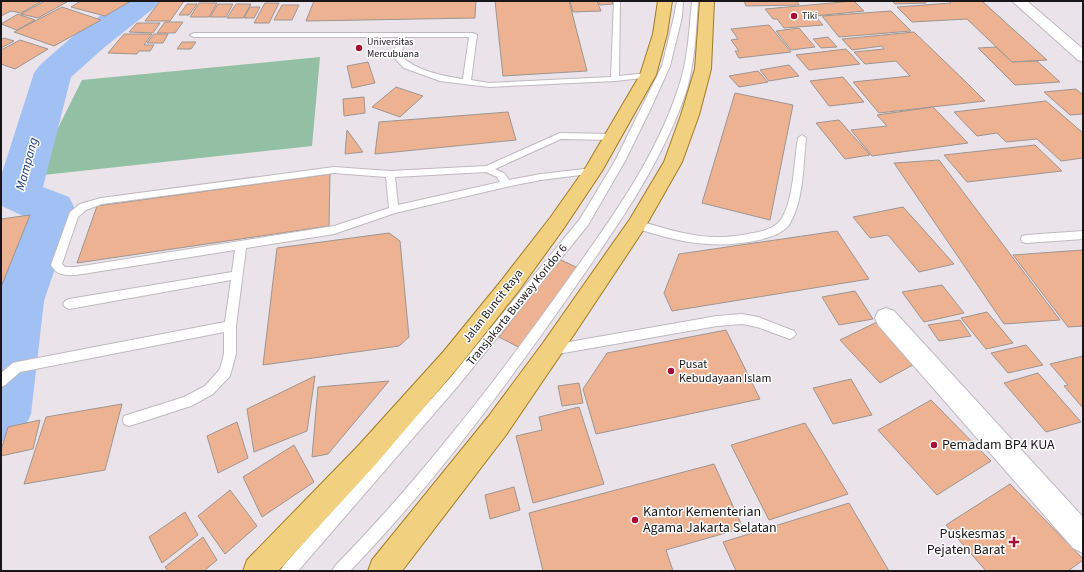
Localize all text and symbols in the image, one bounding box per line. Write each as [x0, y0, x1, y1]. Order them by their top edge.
place label: Tiki [802, 9, 817, 23]
marker: Tiki [789, 11, 799, 21]
place label: Universitas Mercubuana [367, 35, 419, 61]
marker: Universitas Mercubuana [354, 43, 364, 53]
water label: Mampang [11, 135, 43, 192]
street label: Transjakarta Busway Koridor 6 [463, 241, 571, 369]
street label: Jalan Buncit Raya [459, 266, 527, 346]
place label: Pusat Kebudayaan Islam [679, 356, 771, 387]
marker: Pusat Kebudayaan Islam [666, 366, 676, 376]
place label: Pemadam BP4 KUA [942, 435, 1055, 455]
marker: Pemadam BP4 KUA [929, 440, 939, 450]
place label: Kantor Kementerian Agama Jakarta Selatan [643, 502, 777, 538]
marker: Kantor Kementerian Agama Jakarta Selatan [630, 515, 640, 525]
place label: Puskesmas Pejaten Barat [927, 524, 1005, 560]
marker: Puskesmas Pejaten Barat [1008, 536, 1020, 548]

